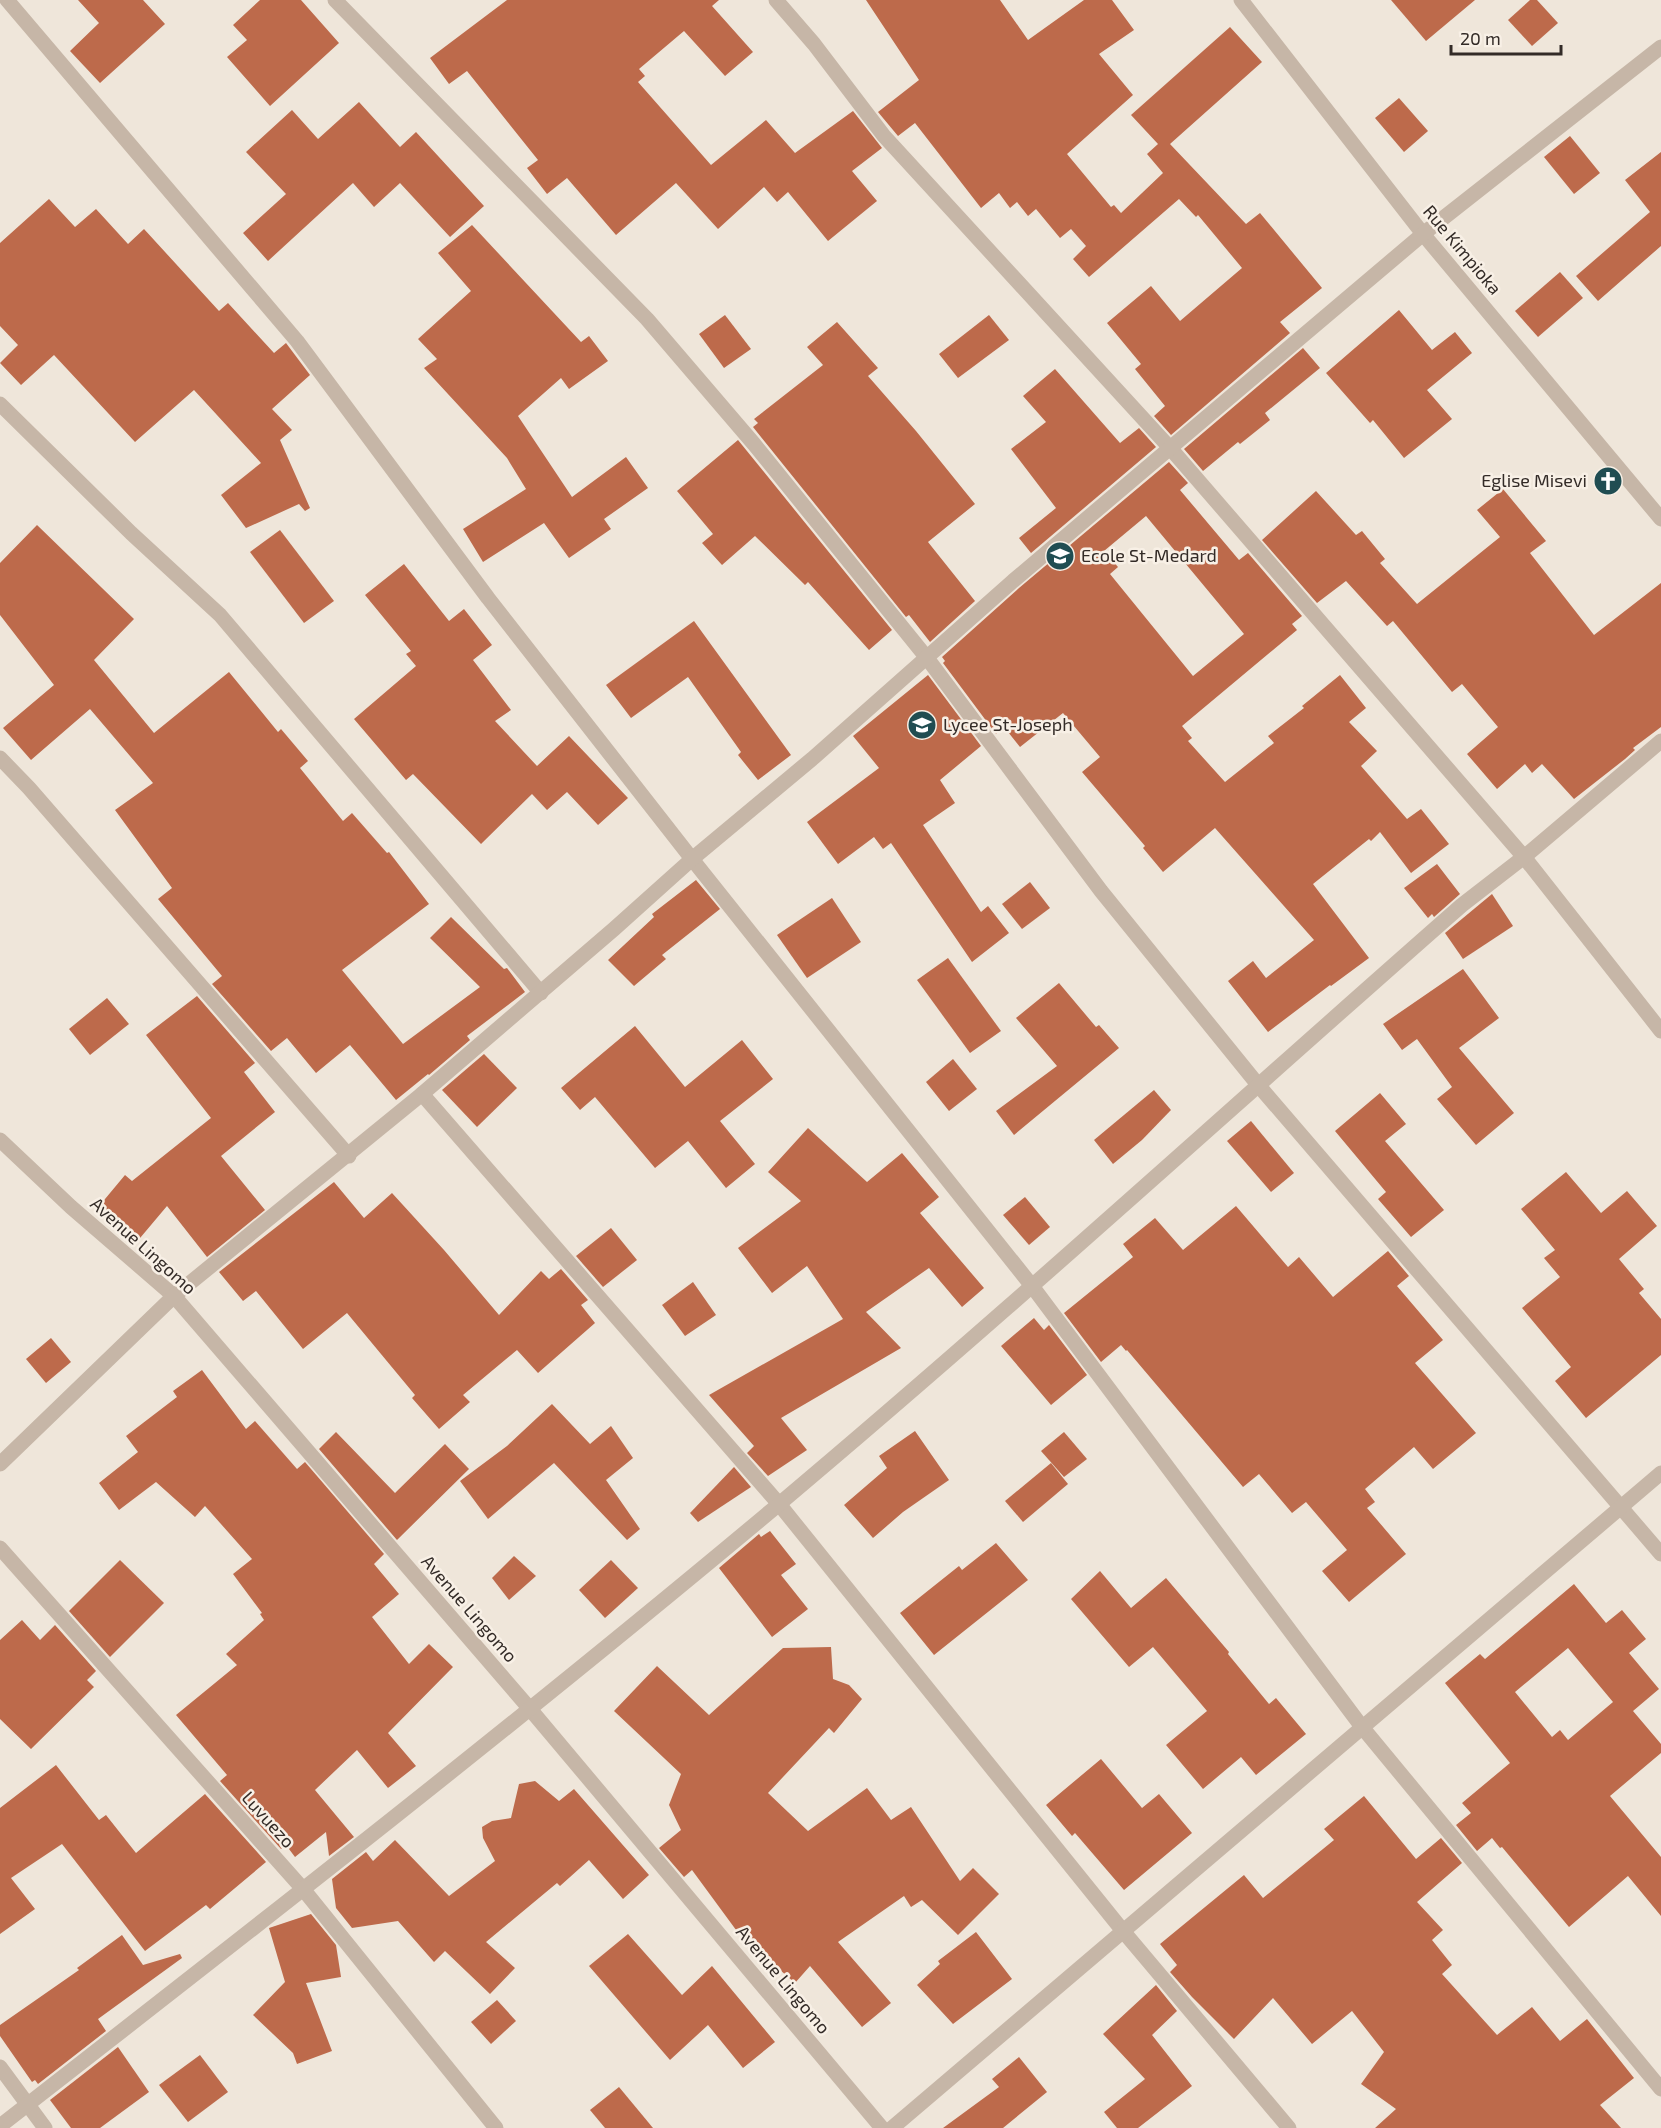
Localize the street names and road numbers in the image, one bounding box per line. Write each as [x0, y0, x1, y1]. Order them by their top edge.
street label: Rue Kimpioka [1419, 200, 1507, 299]
street label: Avenue Lingomo [86, 1192, 201, 1298]
street label: Avenue Lingomo [417, 1550, 522, 1666]
street label: Luvuezo [238, 1787, 300, 1852]
street label: Avenue Lingomo [732, 1921, 835, 2038]

